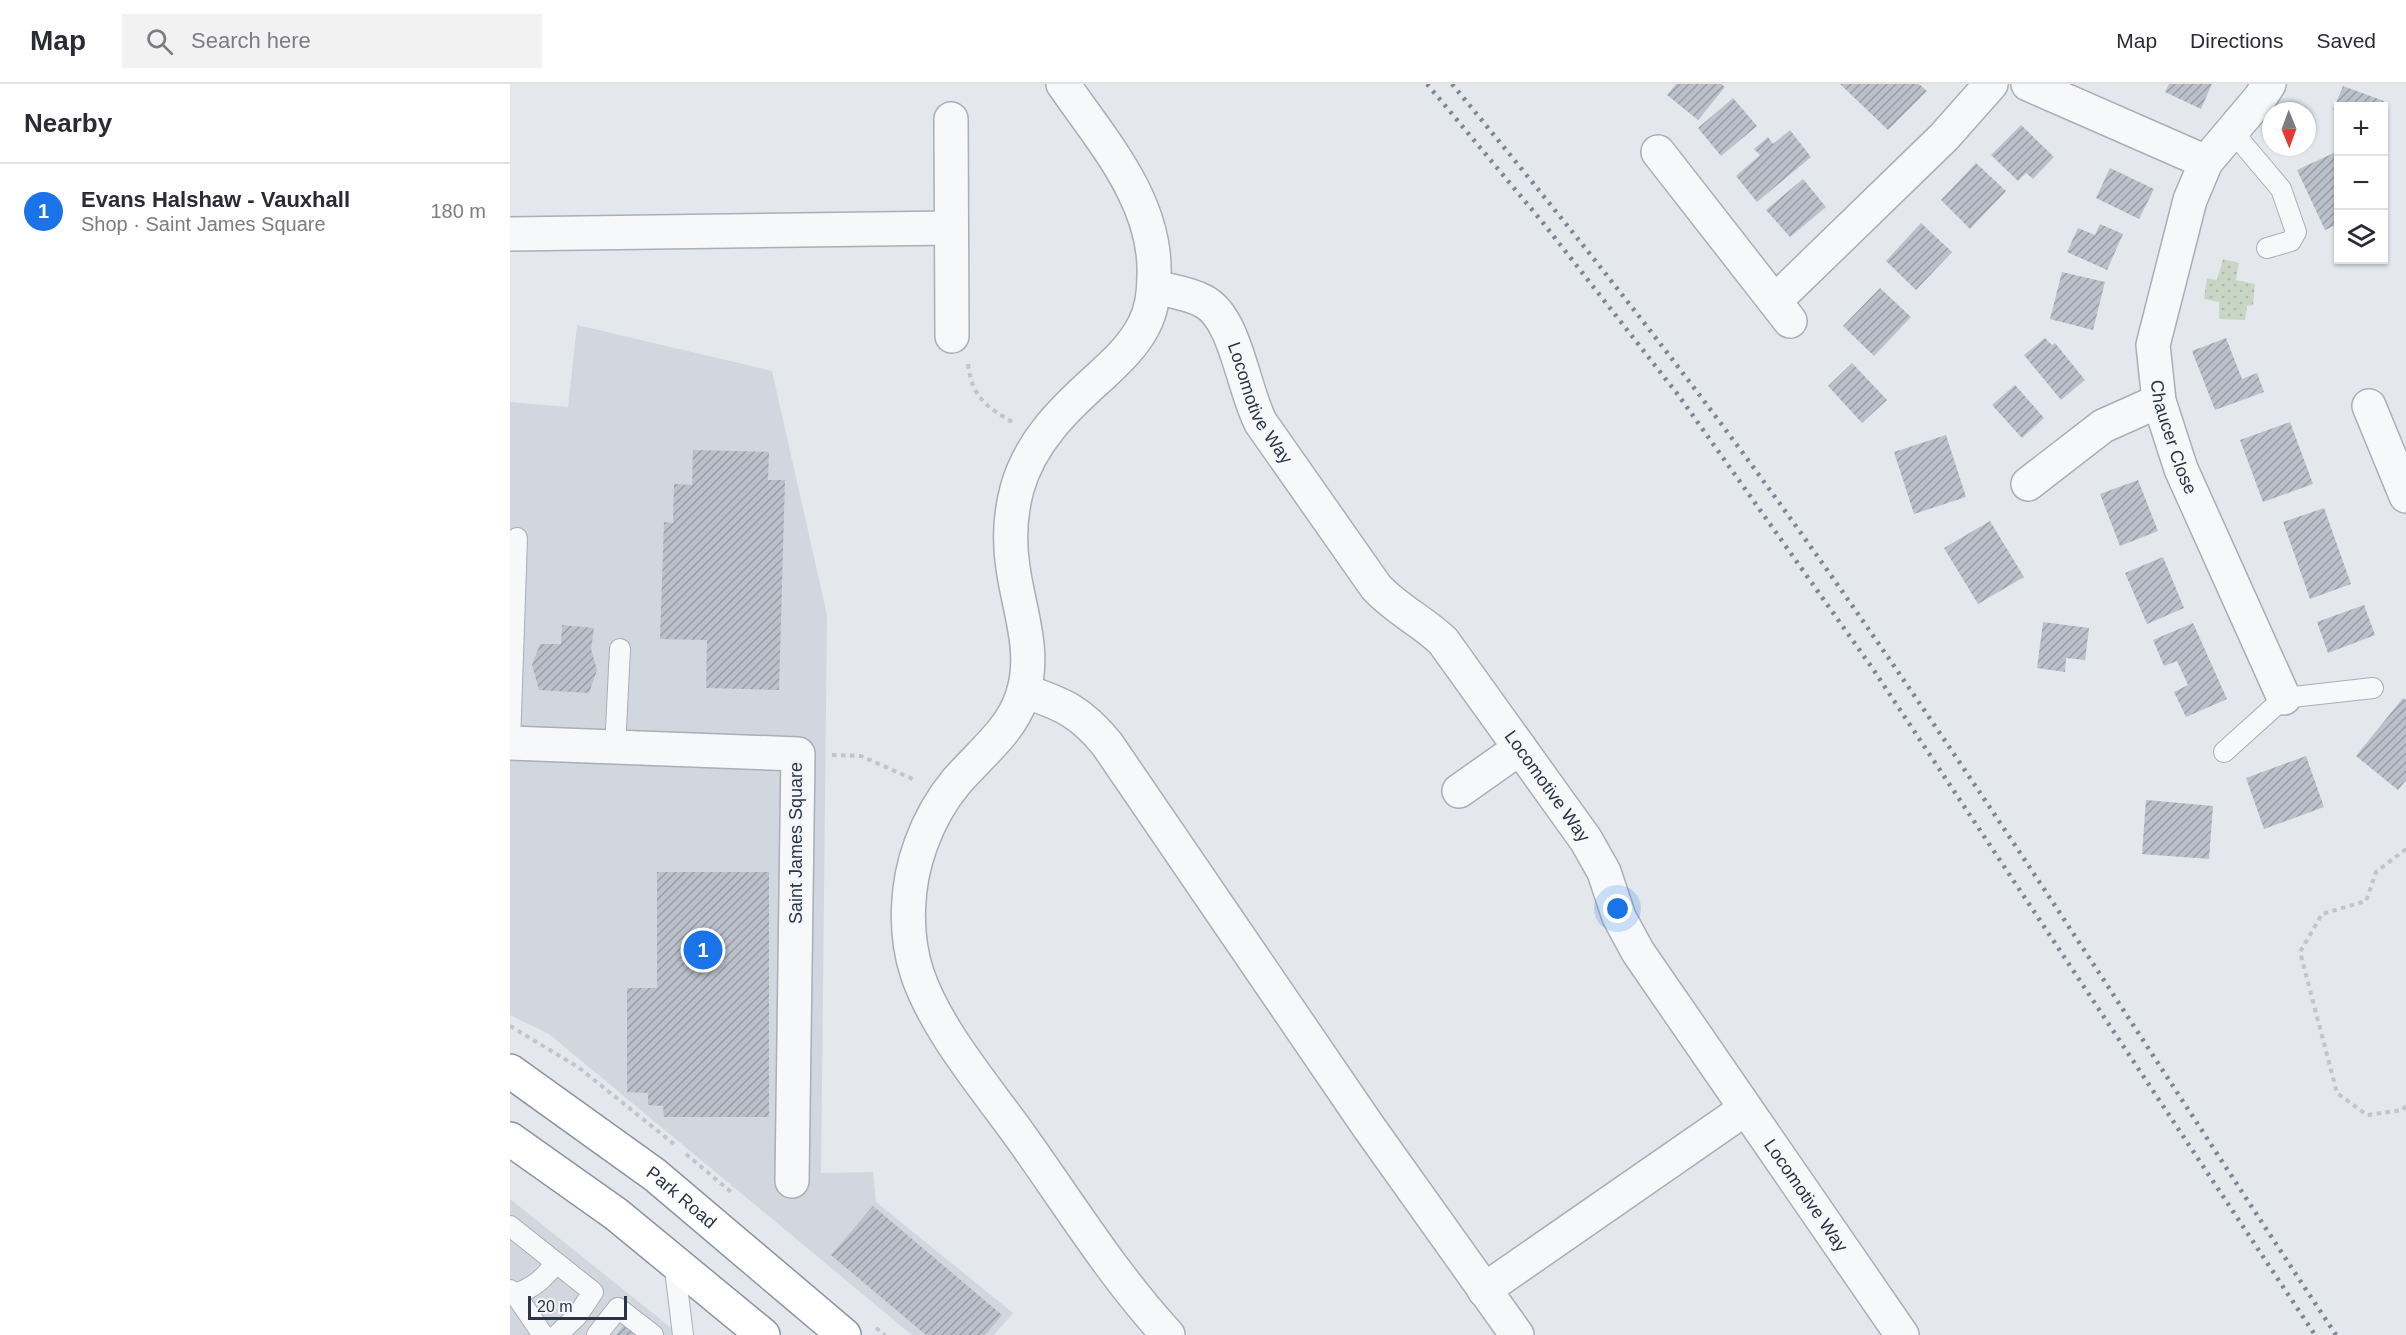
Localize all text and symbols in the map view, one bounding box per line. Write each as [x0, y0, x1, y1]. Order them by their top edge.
search box [122, 14, 542, 68]
text: Map [30, 25, 86, 56]
icon: search [143, 25, 176, 58]
text: Search here [191, 28, 311, 53]
text: Map [2116, 29, 2157, 52]
text: Directions [2190, 29, 2283, 52]
text: Saved [2316, 29, 2376, 52]
north arrow [2262, 102, 2316, 156]
map controls [2334, 102, 2388, 264]
button: + [2334, 102, 2388, 156]
text: Nearby [24, 108, 112, 138]
button: − [2334, 156, 2388, 210]
text: Evans Halshaw - Vauxhall [81, 187, 350, 212]
text: 1 [38, 200, 49, 222]
text: 180 m [430, 200, 486, 222]
button: layers [2334, 210, 2388, 264]
text: Shop · Saint James Square [81, 213, 326, 235]
street label: Locomotive Way [1224, 339, 1296, 468]
street label: Chaucer Close [2147, 379, 2201, 497]
street label: Locomotive Way [1501, 727, 1594, 846]
street label: Saint James Square [786, 762, 806, 924]
your location [1603, 894, 1632, 923]
pin: 1 [684, 928, 722, 972]
street label: Locomotive Way [1760, 1135, 1852, 1256]
street label: Park Road [643, 1162, 720, 1232]
scale bar [528, 1293, 627, 1320]
text: 20 m [537, 1298, 573, 1315]

